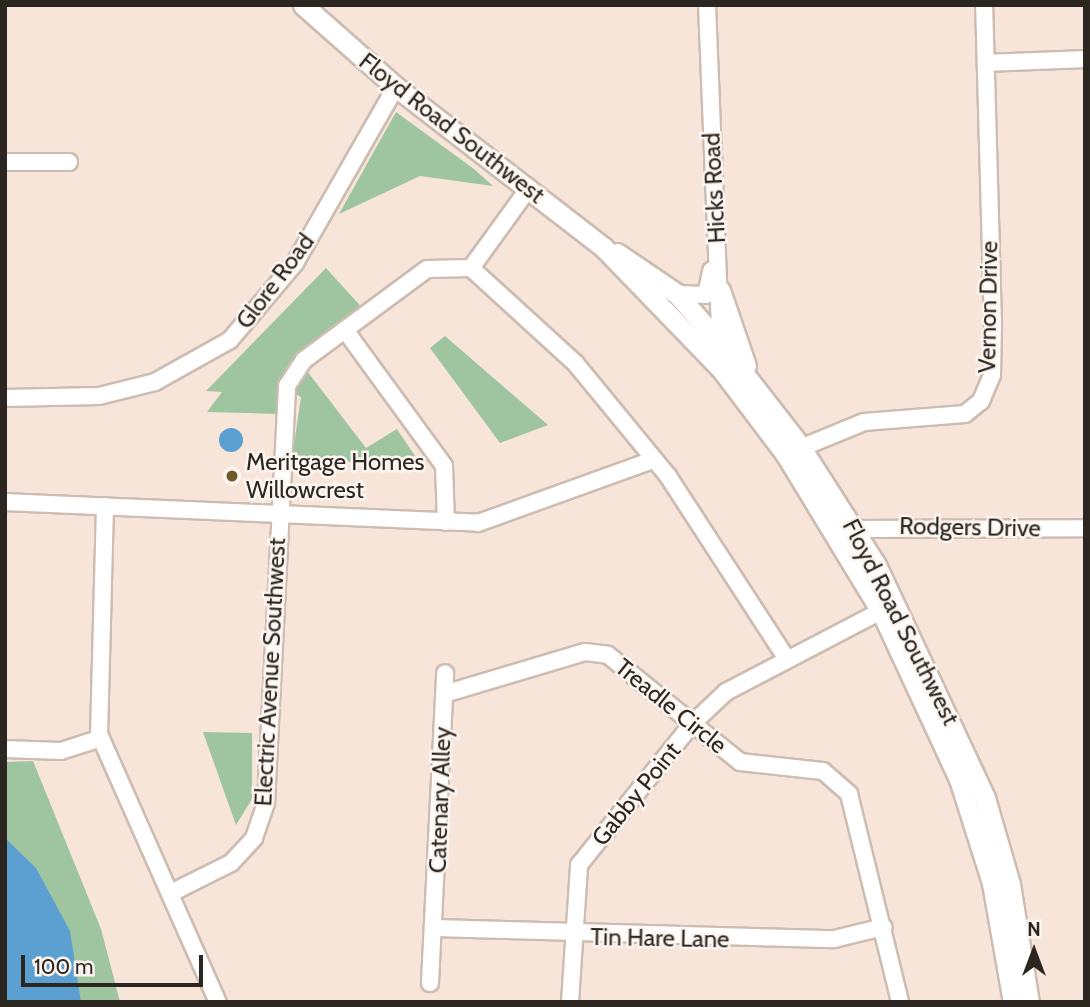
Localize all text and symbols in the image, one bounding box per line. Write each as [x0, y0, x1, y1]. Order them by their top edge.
street label: Floyd Road Southwest [354, 47, 550, 209]
street label: Hicks Road [697, 132, 731, 244]
street label: Glore Road [230, 228, 320, 334]
street label: Vernon Drive [972, 241, 1004, 373]
place label: Meritgage Homes Willowcrest [246, 448, 424, 504]
marker: Meritgage Homes Willowcrest [224, 468, 240, 484]
street label: Rodgers Drive [899, 511, 1041, 543]
street label: Floyd Road Southwest [837, 514, 965, 730]
street label: Electric Avenue Southwest [249, 537, 291, 807]
street label: Treadle Circle [610, 652, 732, 760]
street label: Catenary Alley [423, 726, 457, 874]
street label: Gabby Point [586, 737, 686, 851]
north arrow [999, 916, 1069, 986]
text: N [1027, 918, 1041, 941]
street label: Tin Hare Lane [590, 922, 730, 954]
scale bar [24, 940, 206, 984]
text: 100 m [34, 954, 93, 979]

